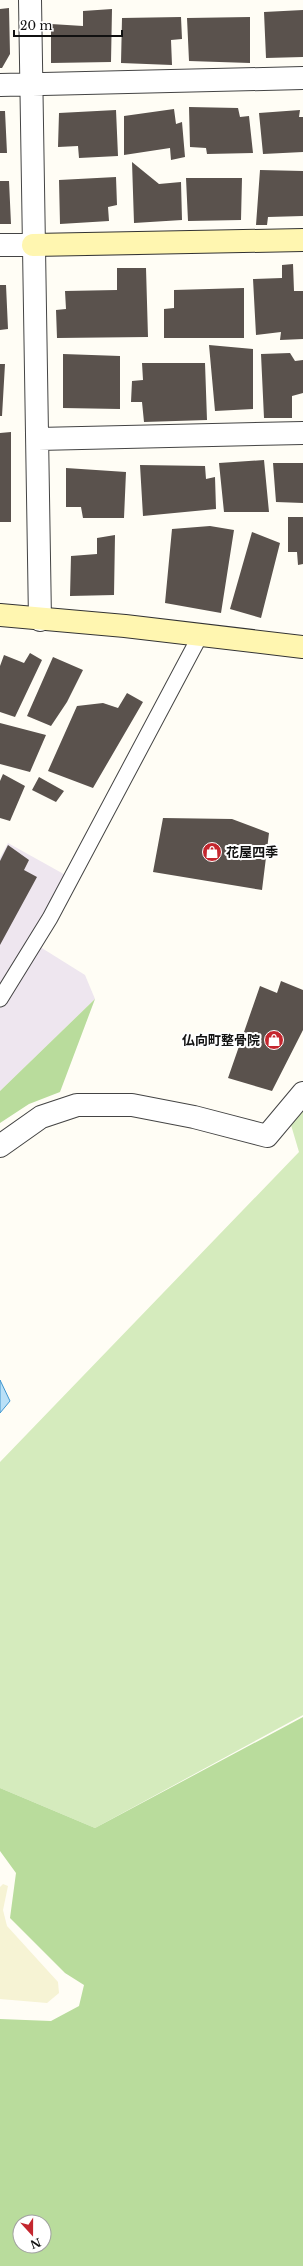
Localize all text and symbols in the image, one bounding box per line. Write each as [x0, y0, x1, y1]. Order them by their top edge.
scale bar [14, 12, 122, 38]
text: 20 m [20, 18, 52, 33]
shop icon: 花屋四季 [201, 841, 223, 863]
place label: 花屋四季 [226, 844, 278, 861]
shop icon: 仏向町整骨院 [263, 1029, 285, 1051]
place label: 仏向町整骨院 [182, 1032, 260, 1049]
north arrow [12, 2214, 52, 2254]
text: N [28, 2235, 43, 2252]

